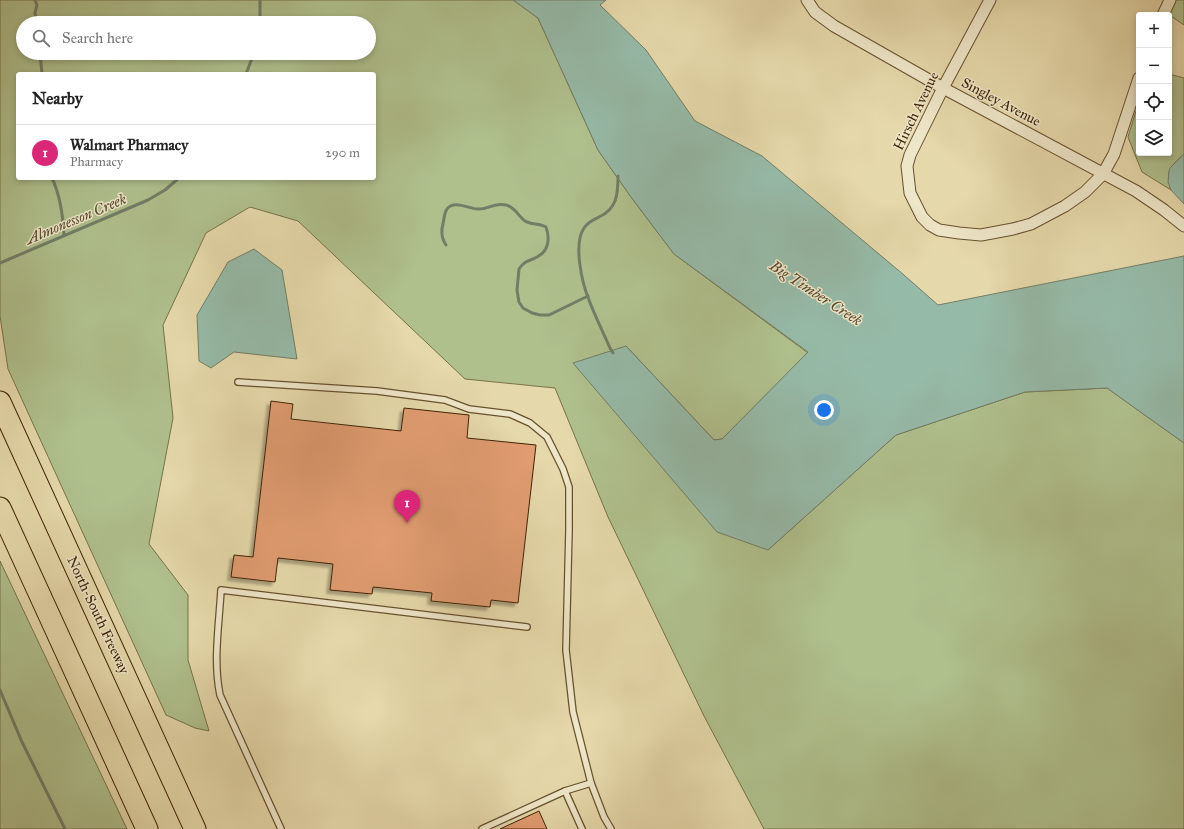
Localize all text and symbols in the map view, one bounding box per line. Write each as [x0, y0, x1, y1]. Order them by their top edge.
map controls [1136, 12, 1172, 156]
button: + [1136, 12, 1172, 48]
search box [16, 16, 376, 60]
icon: search [30, 27, 52, 49]
text: Search here [62, 29, 133, 47]
button: − [1136, 48, 1172, 84]
street label: Hirsch Avenue [890, 69, 942, 153]
street label: Singley Avenue [959, 74, 1044, 130]
button: locate [1136, 84, 1172, 120]
text: Nearby [32, 88, 83, 109]
button: layers [1136, 120, 1172, 156]
text: Walmart Pharmacy [70, 136, 188, 154]
text: 1 [42, 145, 48, 161]
text: 290 m [325, 145, 360, 161]
text: Pharmacy [70, 154, 123, 170]
water label: Almonesson Creek [21, 190, 129, 249]
water label: Big Timber Creek [766, 256, 866, 330]
your location [814, 400, 834, 420]
pin: 1 [394, 490, 420, 523]
street label: North-South Freeway [63, 553, 133, 677]

